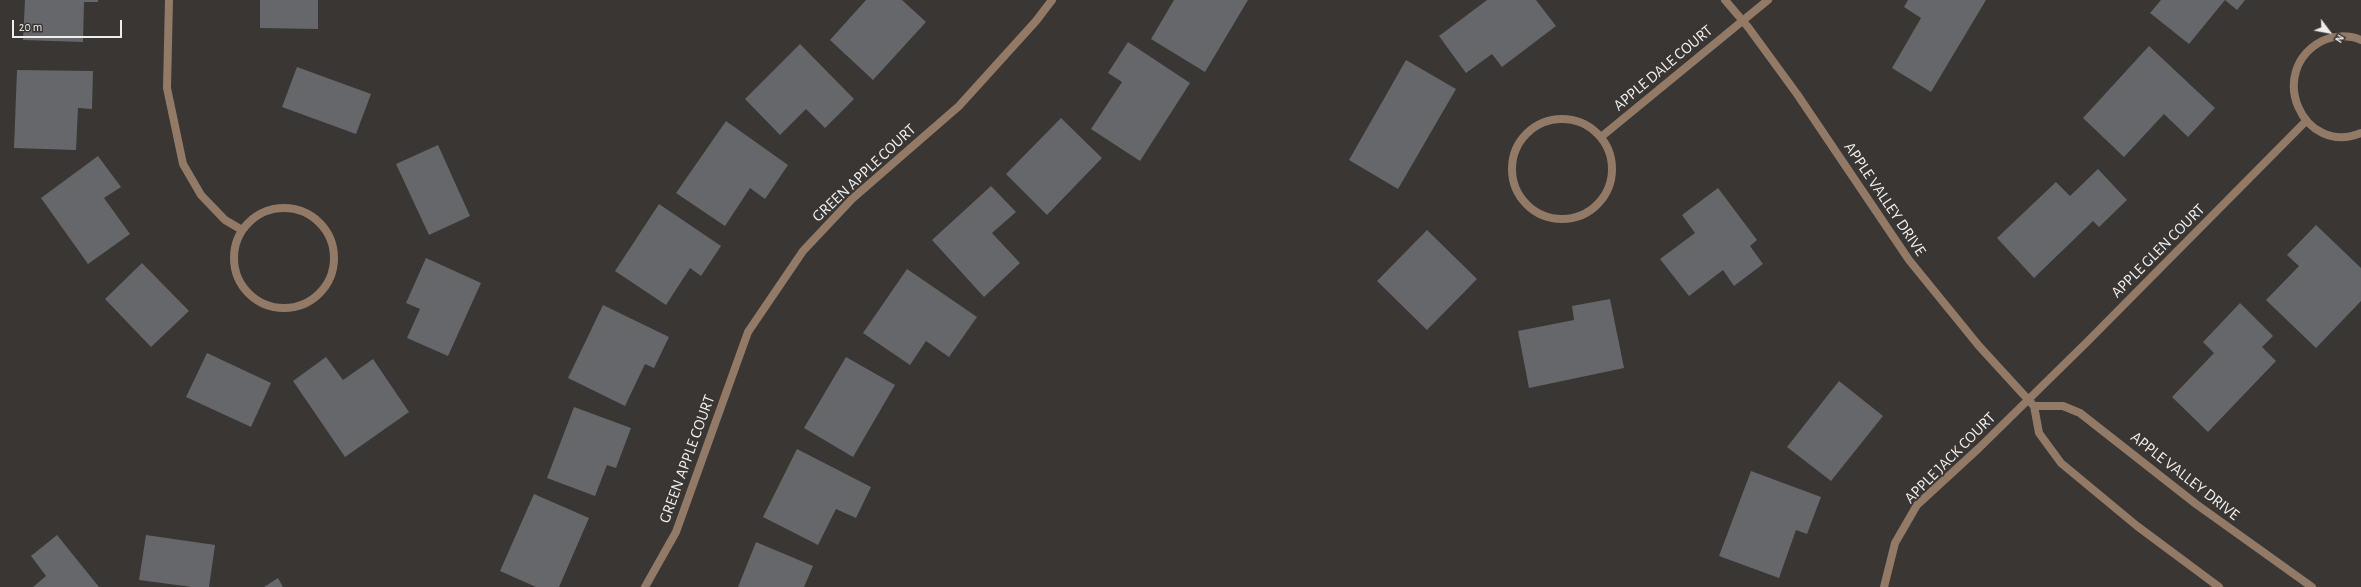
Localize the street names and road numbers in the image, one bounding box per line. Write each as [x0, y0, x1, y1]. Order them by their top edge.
street label: APPLE DALE COURT [1609, 21, 1717, 115]
street label: GREEN APPLE COURT [808, 120, 920, 226]
street label: APPLE VALLEY DRIVE [1840, 139, 1930, 259]
street label: APPLE GLEN COURT [2107, 200, 2209, 302]
street label: GREEN APPLE COURT [655, 392, 719, 526]
street label: APPLE JACK COURT [1900, 408, 2000, 508]
street label: APPLE VALLEY DRIVE [2127, 428, 2243, 524]

